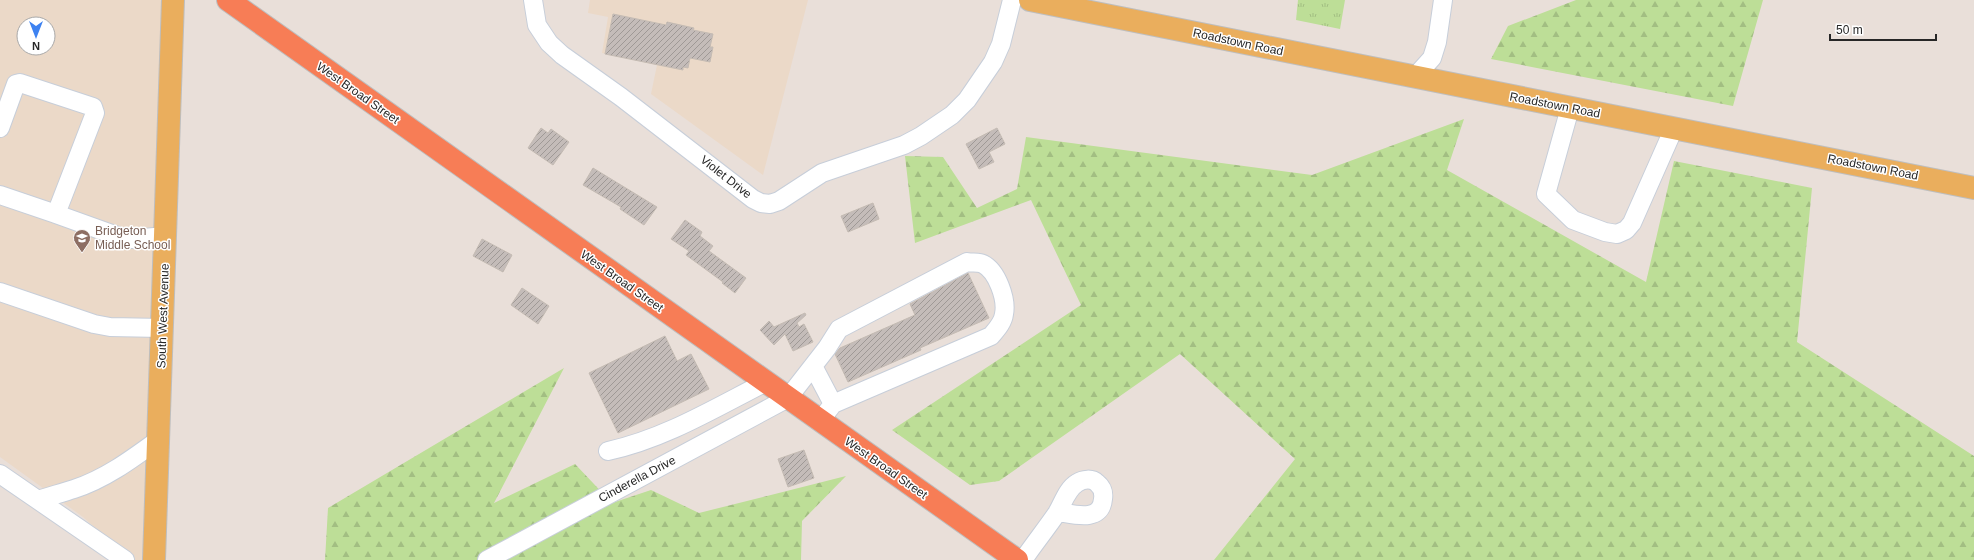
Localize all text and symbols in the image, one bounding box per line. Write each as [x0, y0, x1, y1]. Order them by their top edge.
north arrow [16, 16, 56, 56]
scale bar [1830, 16, 1936, 42]
text: 50 m [1836, 23, 1863, 37]
street label: Roadstown Road [1192, 26, 1284, 58]
text: N [32, 40, 40, 52]
street label: West Broad Street [314, 59, 403, 127]
street label: Roadstown Road [1508, 89, 1602, 121]
street label: Roadstown Road [1826, 151, 1920, 183]
street label: Violet Drive [698, 153, 755, 202]
place label: Bridgeton Middle School [95, 224, 170, 252]
school or university icon: Bridgeton Middle School [72, 228, 92, 253]
street label: West Broad Street [578, 247, 667, 315]
street label: South West Avenue [154, 263, 172, 369]
street label: West Broad Street [842, 434, 931, 502]
street label: Cinderella Drive [596, 453, 678, 505]

